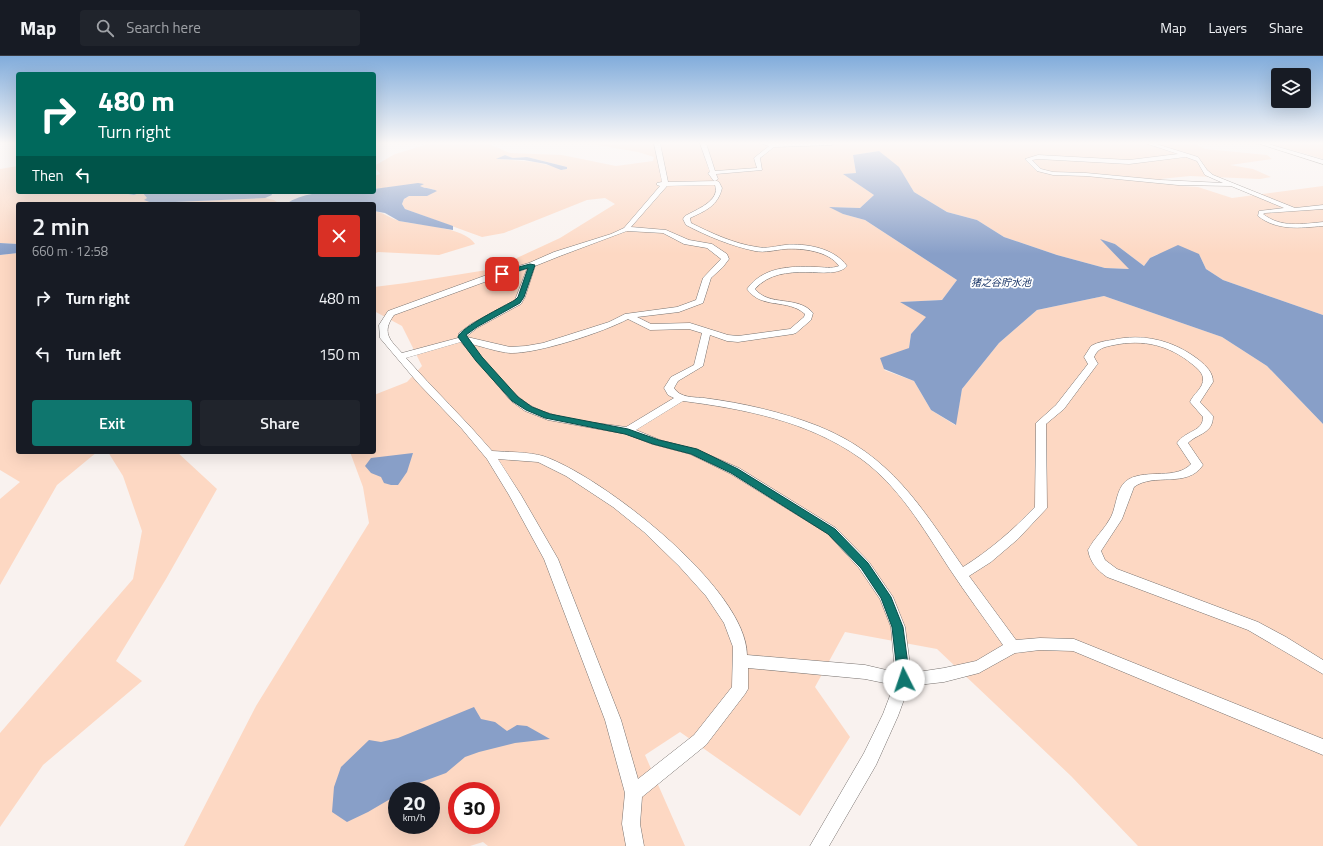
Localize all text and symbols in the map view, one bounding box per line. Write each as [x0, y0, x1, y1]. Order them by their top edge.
search box [80, 10, 360, 46]
text: Map [20, 13, 56, 42]
text: Search here [126, 16, 201, 39]
icon: search [94, 17, 116, 39]
text: Map [1160, 17, 1186, 38]
text: Layers [1208, 17, 1247, 38]
text: Share [1269, 17, 1303, 38]
map controls [1271, 68, 1311, 108]
button: layers [1271, 68, 1311, 108]
text: 480 m [98, 79, 175, 122]
icon: right [32, 88, 84, 140]
text: Turn right [98, 118, 171, 145]
text: Then [32, 164, 64, 187]
icon: left [72, 164, 94, 186]
text: 2 min [32, 208, 90, 244]
button: close [318, 215, 360, 257]
text: 660 m · 12:58 [32, 241, 108, 261]
pin [485, 257, 519, 291]
icon: arrive [491, 263, 513, 285]
water label: 猪之谷貯水池 [971, 275, 1032, 290]
icon: right [32, 287, 54, 309]
text: Turn right [66, 287, 130, 310]
text: 480 m [319, 287, 360, 310]
icon: left [32, 343, 54, 365]
text: Turn left [66, 343, 121, 366]
text: 150 m [319, 343, 360, 366]
button: Exit [32, 400, 192, 446]
button: Share [200, 400, 360, 446]
position arrow [883, 659, 925, 701]
speed limit sign: 30 [448, 782, 500, 834]
text: 20 [403, 787, 425, 818]
text: km/h [403, 810, 425, 825]

